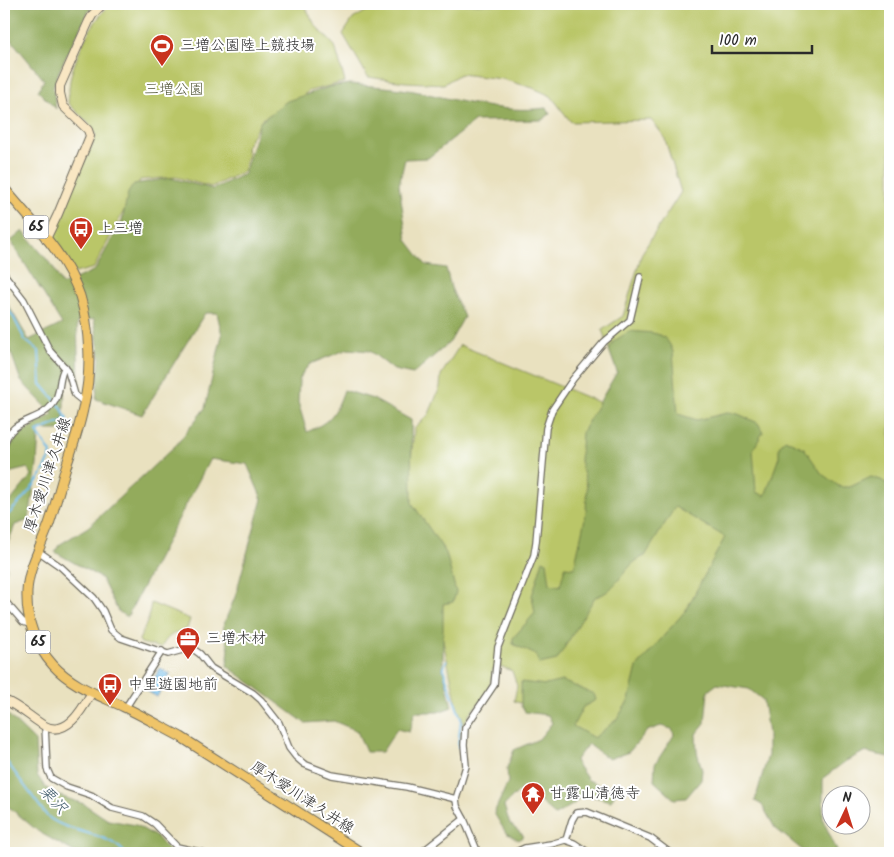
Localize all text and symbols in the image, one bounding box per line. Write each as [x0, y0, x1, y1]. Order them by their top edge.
scale bar [712, 22, 812, 54]
text: 100 m [719, 29, 757, 53]
sports icon: 三増公園陸上競技場 [149, 33, 175, 67]
place label: 三増公園陸上競技場 [180, 34, 315, 58]
park label: 三増公園 [144, 78, 204, 102]
road number: 65 [24, 216, 48, 238]
bus stop icon: 上三増 [68, 216, 94, 250]
place label: 上三増 [98, 217, 143, 241]
street label: 厚木愛川津久井線 [18, 414, 78, 536]
office icon: 三増木材 [175, 626, 201, 660]
place label: 三増木材 [206, 627, 266, 651]
road number: 65 [26, 630, 50, 654]
bus stop icon: 中里遊園地前 [97, 672, 123, 706]
place label: 中里遊園地前 [128, 673, 218, 697]
street label: 厚木愛川津久井線 [245, 755, 359, 841]
water label: 栗沢 [33, 780, 74, 821]
temple icon: 甘露山清徳寺 [520, 781, 546, 815]
place label: 甘露山清徳寺 [550, 782, 640, 806]
north arrow [822, 784, 872, 834]
text: N [842, 787, 852, 809]

